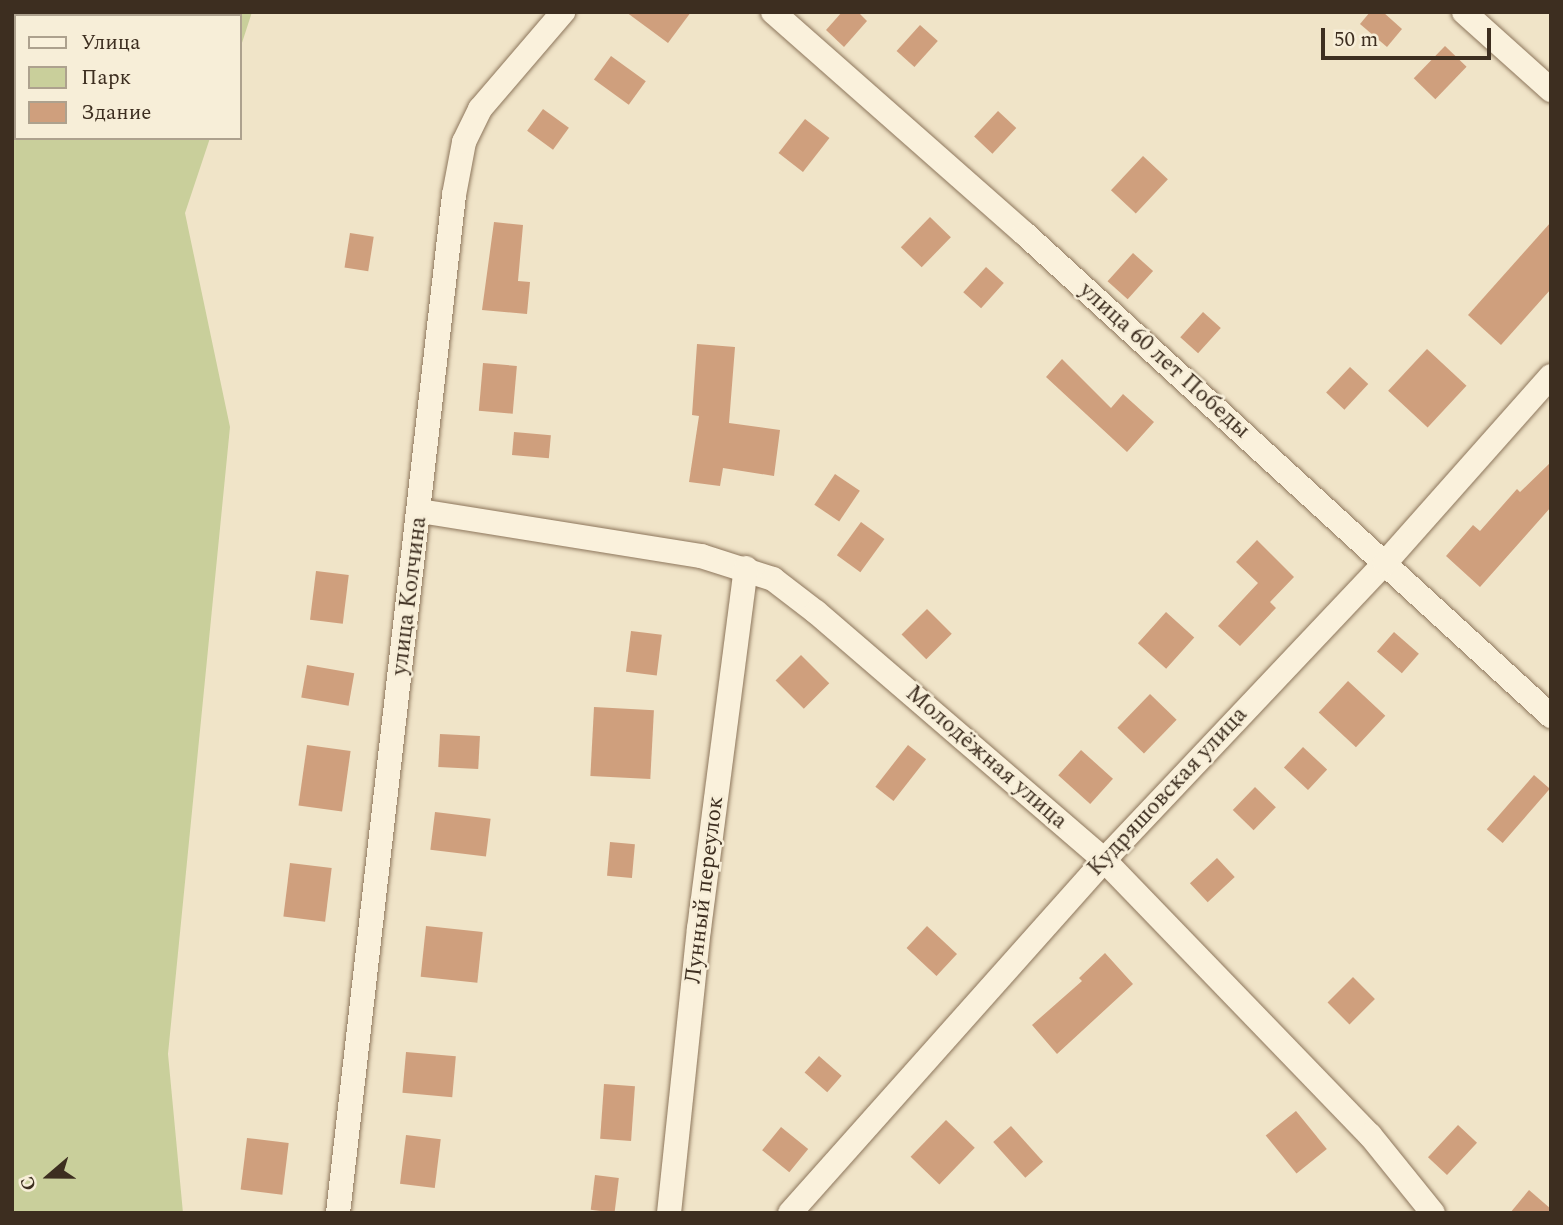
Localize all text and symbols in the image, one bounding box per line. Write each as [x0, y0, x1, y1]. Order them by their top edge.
legend [14, 14, 242, 140]
scale bar [1325, 14, 1495, 58]
text: 50 m [1334, 24, 1378, 56]
text: Улица [81, 27, 140, 59]
text: Парк [81, 62, 131, 94]
text: Здание [81, 97, 151, 129]
street label: улица 60 лет Победы [1073, 277, 1255, 445]
street label: улица Колчина [387, 515, 433, 677]
street label: Молодёжная улица [899, 680, 1073, 836]
street label: Кудряшовская улица [1082, 702, 1254, 882]
street label: Лунный переулок [680, 795, 730, 985]
north arrow [14, 1141, 84, 1211]
text: С [13, 1172, 45, 1195]

